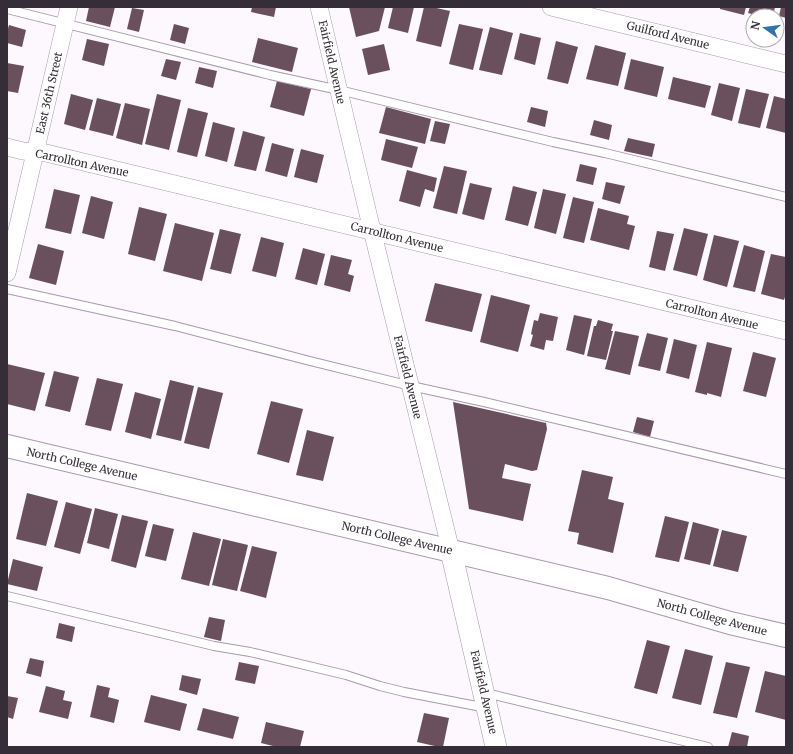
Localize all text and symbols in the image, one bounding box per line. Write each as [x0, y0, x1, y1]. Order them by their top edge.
north arrow [745, 8, 785, 48]
street label: Guilford Avenue [625, 18, 711, 52]
street label: Fairfield Avenue [316, 19, 348, 105]
text: N [747, 19, 763, 31]
street label: East 36th Street [33, 50, 65, 135]
street label: Carrollton Avenue [34, 146, 130, 180]
street label: Carrollton Avenue [349, 219, 445, 255]
street label: Carrollton Avenue [664, 296, 760, 332]
street label: Fairfield Avenue [391, 334, 425, 420]
street label: North College Avenue [25, 444, 139, 484]
street label: North College Avenue [340, 518, 454, 558]
street label: North College Avenue [655, 596, 769, 638]
street label: Fairfield Avenue [468, 649, 500, 735]

